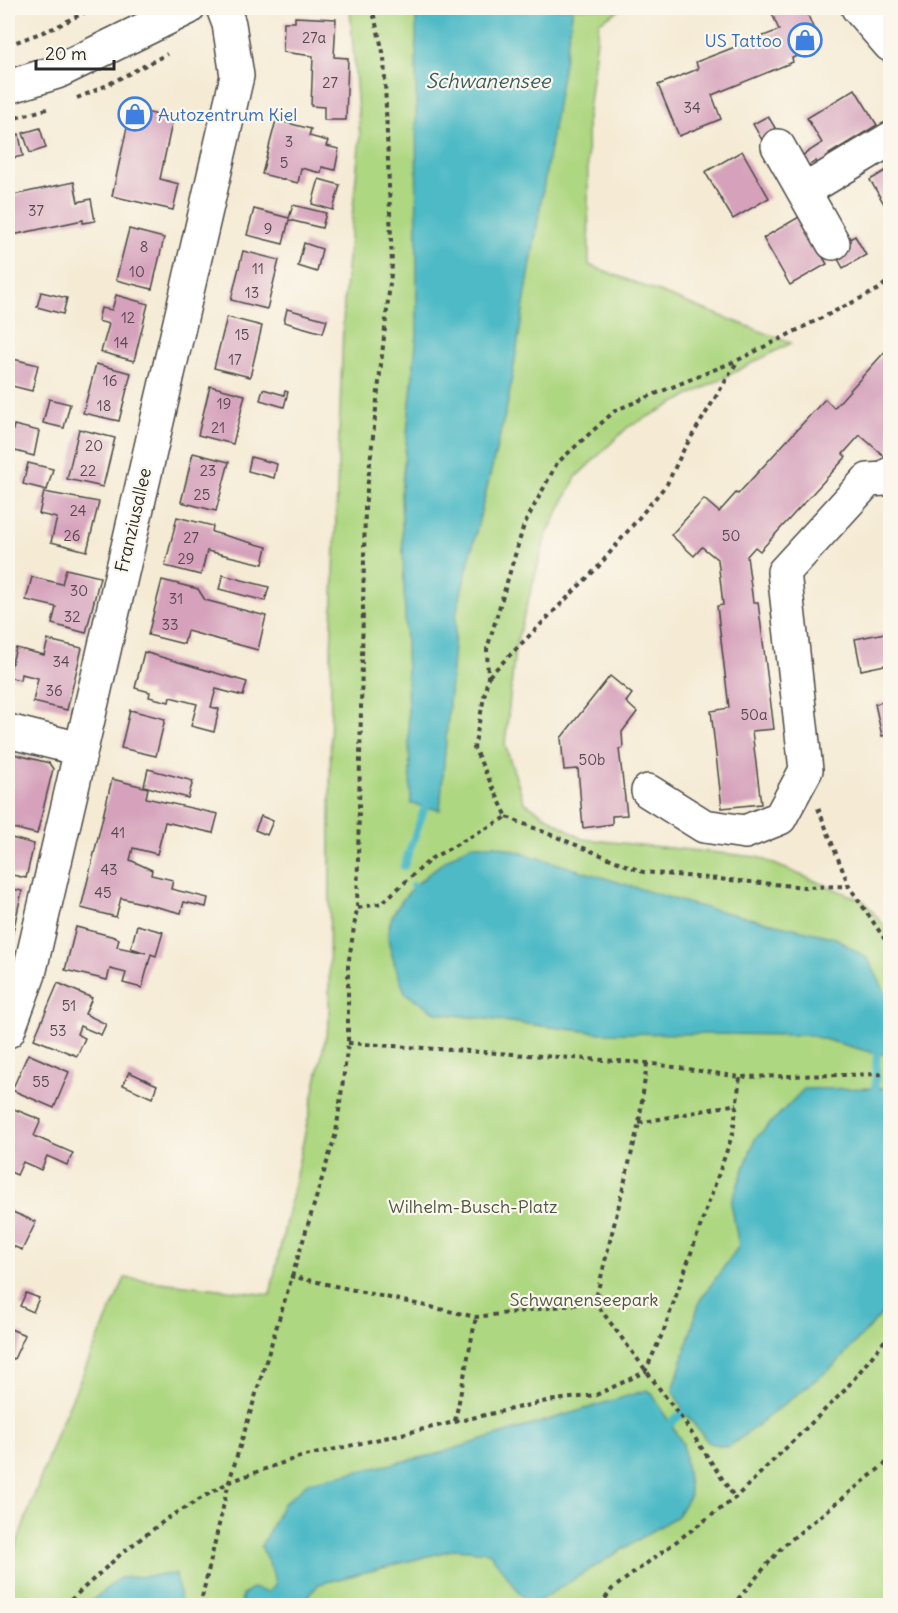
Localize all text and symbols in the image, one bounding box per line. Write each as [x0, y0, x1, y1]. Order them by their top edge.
shop icon: US Tattoo [787, 22, 823, 58]
house number: 27a [302, 28, 326, 47]
place label: US Tattoo [705, 29, 782, 52]
scale bar [36, 33, 114, 71]
text: 20 m [45, 42, 87, 65]
water label: Schwanensee [426, 68, 551, 93]
house number: 27 [322, 73, 338, 92]
shop icon: Autozentrum Kiel [117, 96, 153, 132]
house number: 34 [683, 98, 701, 117]
place label: Autozentrum Kiel [158, 103, 297, 126]
house number: 3 [285, 132, 293, 151]
house number: 5 [280, 153, 288, 172]
house number: 37 [28, 201, 44, 220]
house number: 9 [264, 219, 272, 238]
house number: 8 [140, 237, 148, 256]
house number: 11 [252, 259, 264, 278]
house number: 10 [129, 262, 145, 281]
house number: 13 [245, 283, 259, 302]
house number: 12 [121, 308, 135, 327]
house number: 15 [235, 325, 249, 344]
house number: 14 [114, 333, 129, 352]
house number: 17 [228, 350, 242, 369]
house number: 16 [103, 371, 117, 390]
house number: 19 [217, 394, 231, 413]
house number: 18 [97, 396, 111, 415]
house number: 21 [211, 418, 225, 437]
house number: 20 [85, 436, 103, 455]
house number: 22 [80, 461, 96, 480]
house number: 23 [200, 461, 216, 480]
street label: Franziusallee [110, 466, 156, 574]
house number: 25 [194, 485, 210, 504]
house number: 24 [70, 501, 87, 520]
house number: 26 [64, 526, 80, 545]
house number: 50 [722, 526, 740, 545]
house number: 27 [183, 528, 199, 547]
house number: 29 [178, 549, 194, 568]
house number: 30 [70, 581, 88, 600]
house number: 31 [169, 589, 183, 608]
house number: 32 [64, 607, 80, 626]
house number: 33 [161, 615, 179, 634]
house number: 34 [52, 652, 70, 671]
house number: 36 [45, 681, 63, 700]
house number: 50a [740, 705, 768, 724]
house number: 50b [579, 750, 605, 769]
house number: 41 [111, 823, 125, 842]
house number: 43 [100, 860, 118, 879]
house number: 45 [94, 883, 112, 902]
house number: 51 [62, 996, 76, 1015]
house number: 53 [49, 1021, 67, 1040]
house number: 55 [32, 1072, 50, 1091]
park label: Wilhelm-Busch-Platz [388, 1195, 558, 1218]
park label: Schwanenseepark [509, 1288, 659, 1311]

